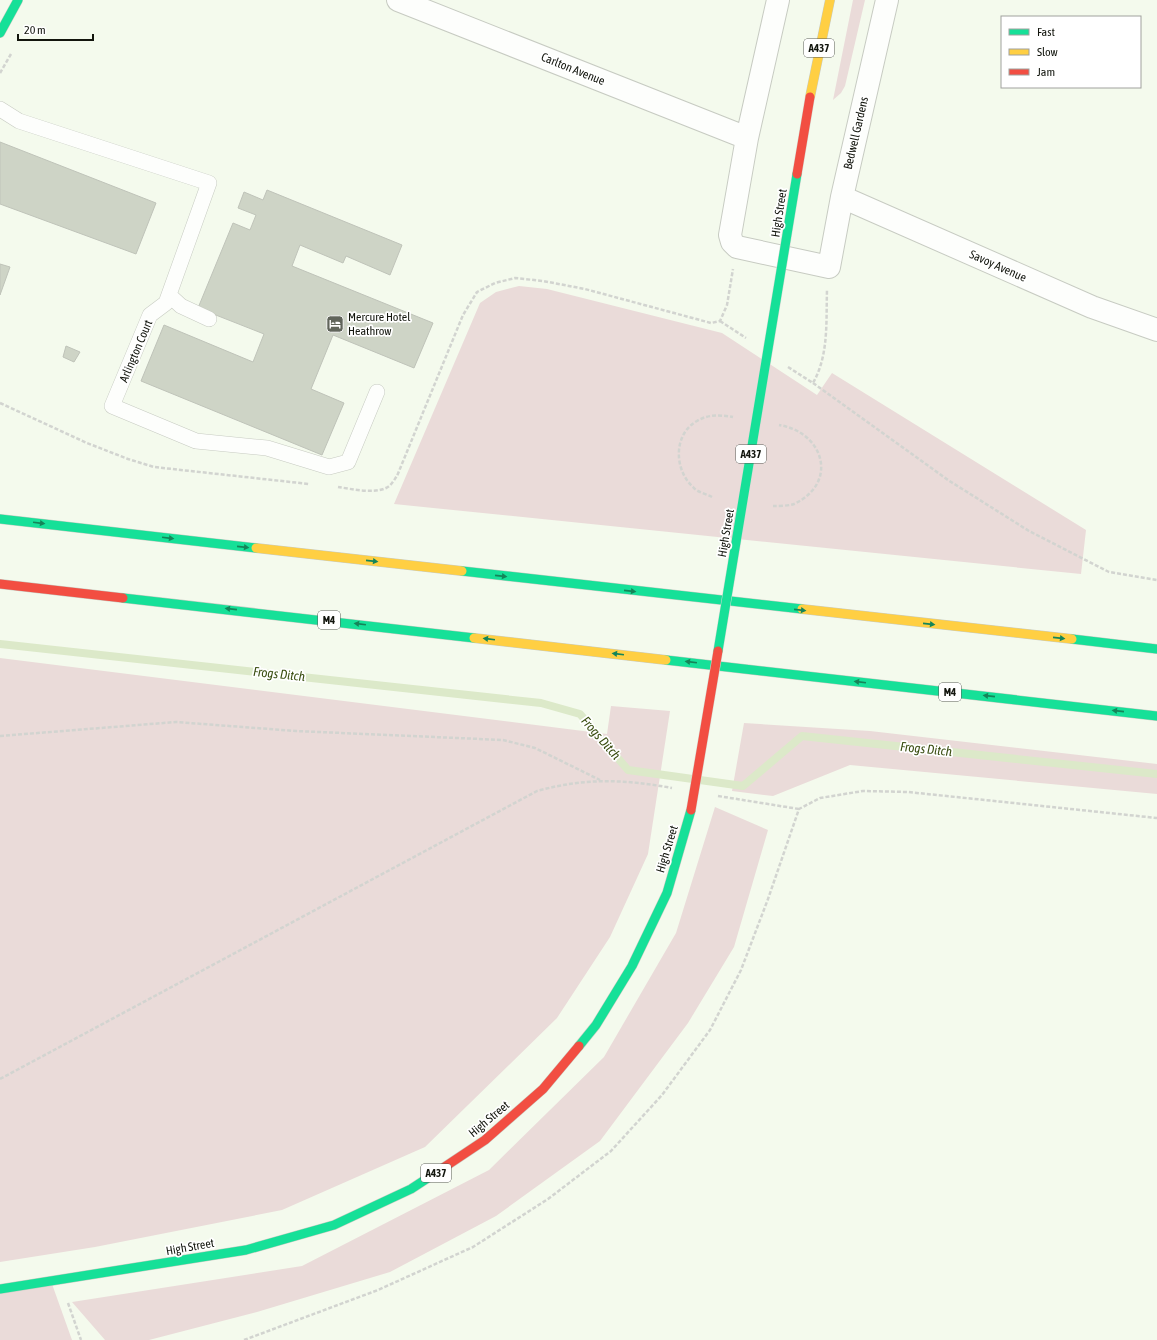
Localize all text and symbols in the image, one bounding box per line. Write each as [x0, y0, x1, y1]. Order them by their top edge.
scale bar [18, 16, 93, 42]
legend [1001, 16, 1141, 88]
text: 20 m [24, 23, 46, 37]
text: Fast [1037, 25, 1055, 39]
road number: A437 [804, 39, 834, 57]
text: Slow [1037, 45, 1058, 59]
street label: Carlton Avenue [539, 50, 607, 88]
text: Jam [1037, 65, 1055, 79]
street label: Bedwell Gardens [841, 95, 871, 171]
street label: High Street [768, 187, 790, 238]
street label: Savoy Avenue [967, 247, 1029, 285]
place label: Mercure Hotel Heathrow [348, 310, 411, 338]
hotel icon: Mercure Hotel Heathrow [325, 314, 345, 334]
street label: Arlington Court [117, 317, 156, 384]
road number: A437 [736, 445, 766, 463]
street label: High Street [715, 507, 737, 558]
one-way arrow [33, 520, 45, 526]
one-way arrow [162, 535, 174, 541]
one-way arrow [237, 543, 249, 550]
one-way arrow [366, 558, 378, 564]
one-way arrow [495, 573, 507, 579]
one-way arrow [624, 587, 637, 594]
one-way arrow [225, 606, 237, 612]
one-way arrow [794, 606, 806, 613]
road number: M4 [318, 611, 340, 629]
one-way arrow [923, 620, 935, 627]
one-way arrow [354, 621, 366, 627]
one-way arrow [1053, 635, 1065, 641]
one-way arrow [483, 636, 495, 642]
one-way arrow [612, 651, 624, 657]
one-way arrow [685, 659, 697, 665]
water label: Frogs Ditch [252, 664, 306, 684]
one-way arrow [854, 679, 866, 685]
road number: M4 [939, 683, 961, 701]
one-way arrow [983, 693, 995, 700]
one-way arrow [1112, 708, 1124, 714]
water label: Frogs Ditch [578, 713, 624, 763]
water label: Frogs Ditch [899, 739, 953, 759]
street label: High Street [653, 823, 681, 874]
street label: High Street [466, 1098, 513, 1140]
road number: A437 [421, 1164, 451, 1182]
street label: High Street [165, 1236, 216, 1258]

